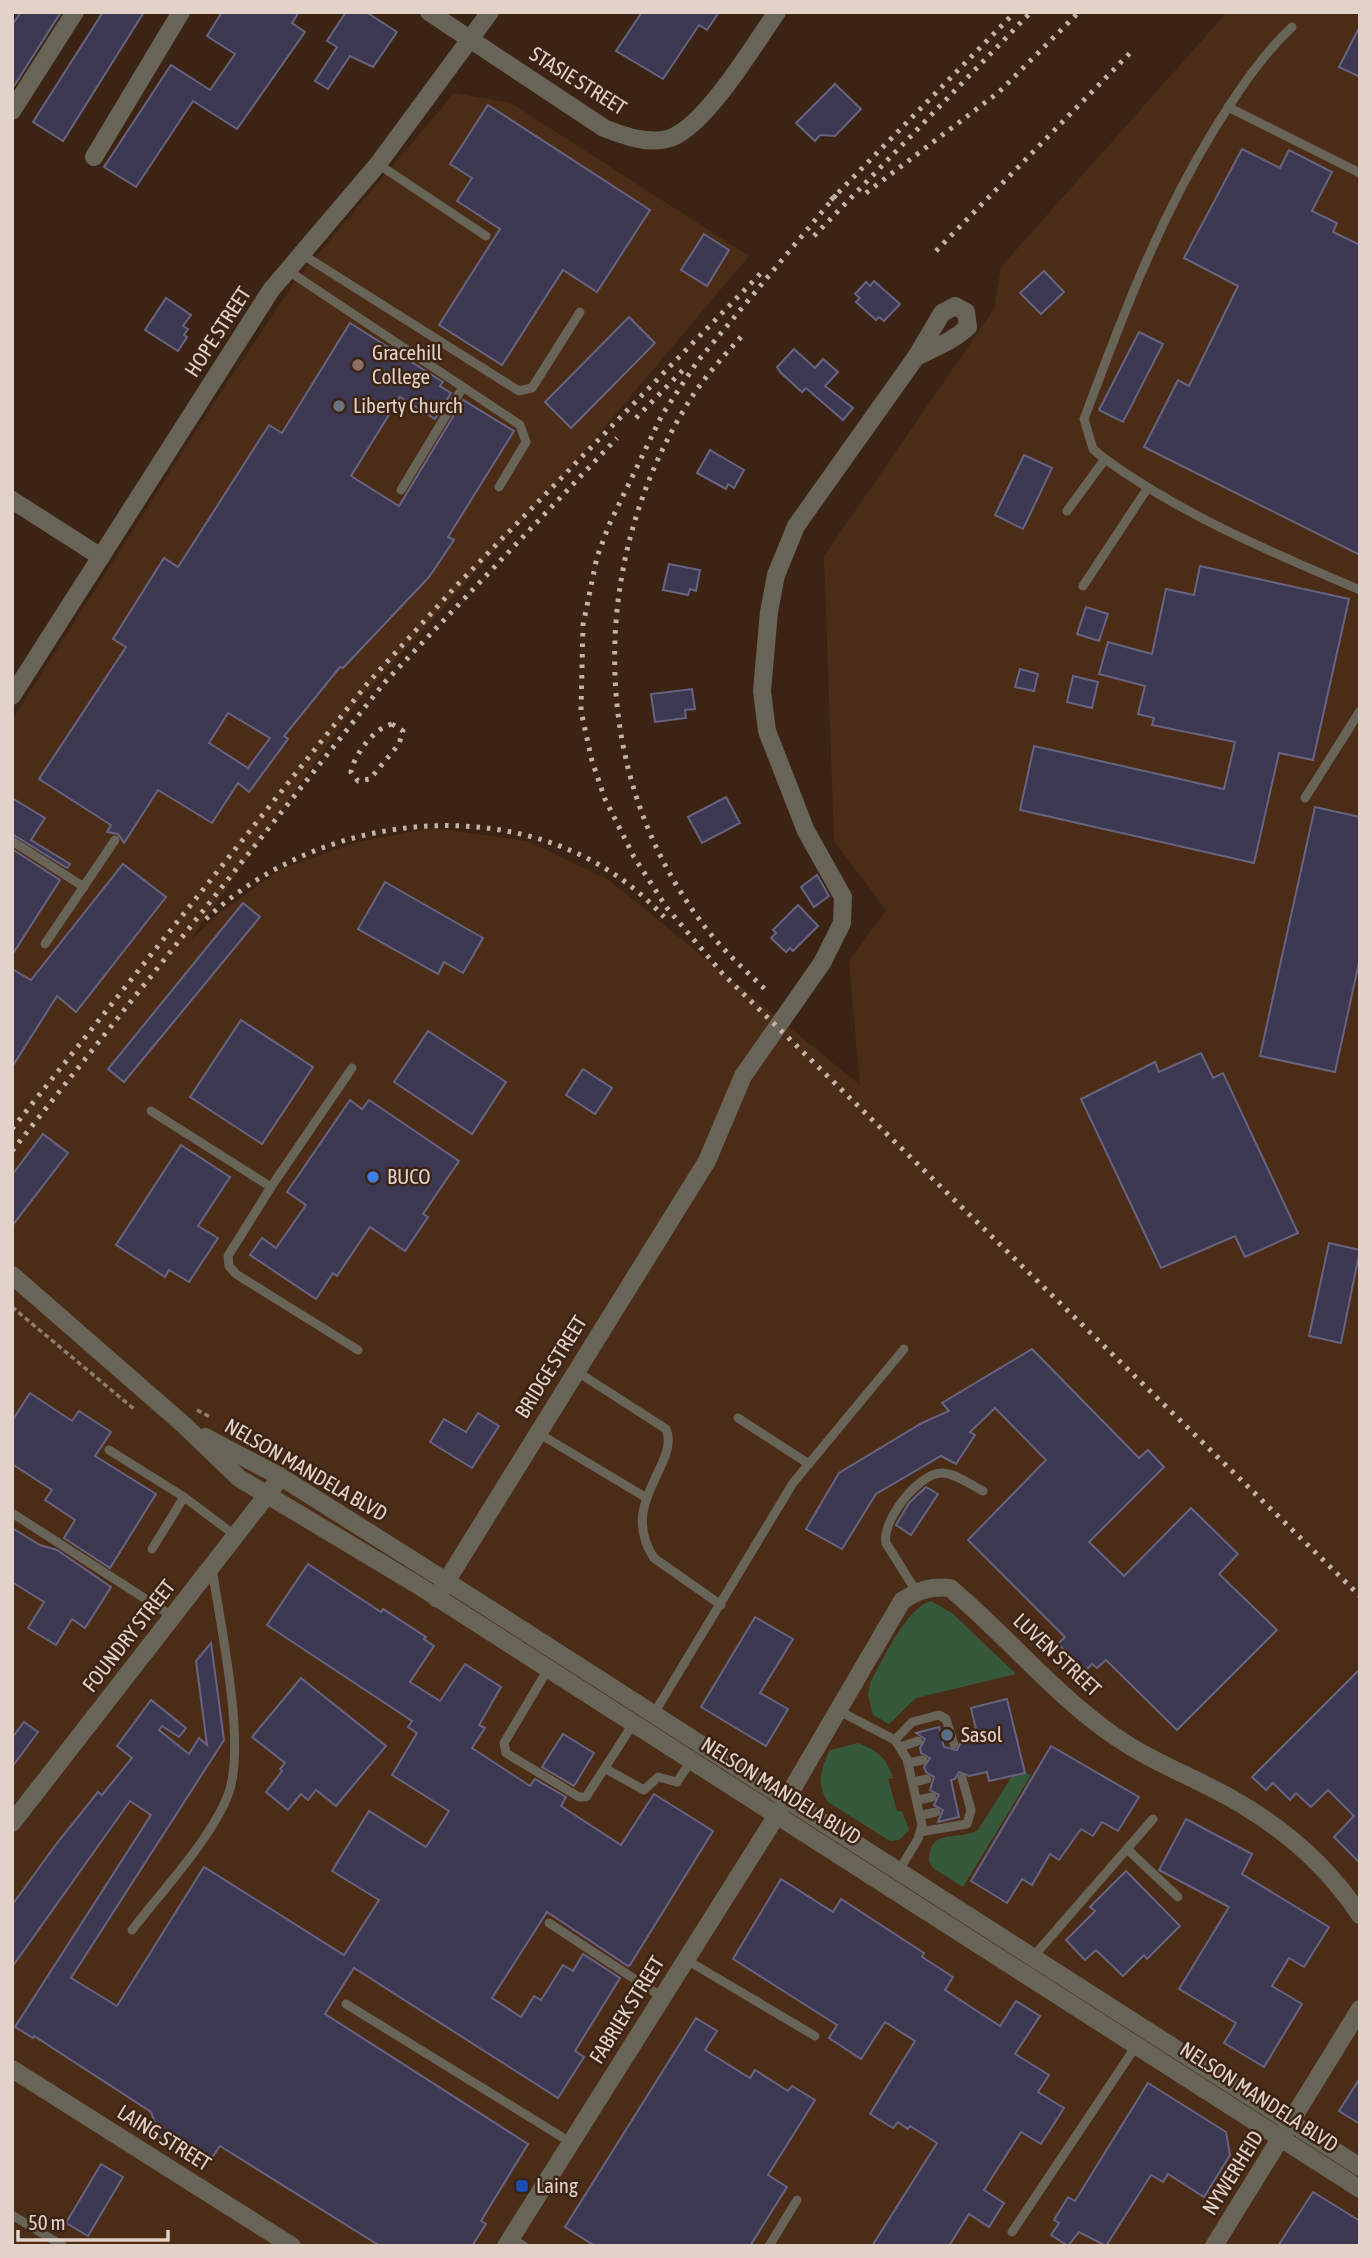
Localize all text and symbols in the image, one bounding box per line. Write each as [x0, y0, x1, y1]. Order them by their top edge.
street label: STASIE STREET [526, 41, 631, 119]
street label: HOPE STREET [179, 282, 255, 381]
place label: Gracehill College [372, 340, 443, 388]
marker: Gracehill College [350, 357, 366, 373]
place label: Liberty Church [353, 393, 463, 417]
marker: Liberty Church [331, 398, 347, 414]
place label: BUCO [387, 1164, 431, 1188]
marker: BUCO [365, 1169, 381, 1185]
street label: BRIDGE STREET [509, 1311, 591, 1422]
street label: NELSON MANDELA BLVD [221, 1413, 392, 1525]
street label: FOUNDRY STREET [77, 1575, 179, 1696]
street label: LUVEN STREET [1009, 1608, 1106, 1701]
place label: Sasol [961, 1722, 1003, 1746]
marker: Sasol [939, 1727, 955, 1743]
street label: NELSON MANDELA BLVD [697, 1731, 866, 1849]
street label: FABRIEK STREET [584, 1951, 669, 2068]
street label: NELSON MANDELA BLVD [1176, 2036, 1343, 2156]
street label: LAING STREET [113, 2099, 216, 2175]
street label: NYWERHEID [1197, 2126, 1267, 2219]
place label: Laing [536, 2173, 578, 2197]
marker: Laing [514, 2178, 530, 2194]
scale bar [18, 2198, 168, 2242]
text: 50 m [28, 2210, 66, 2234]

